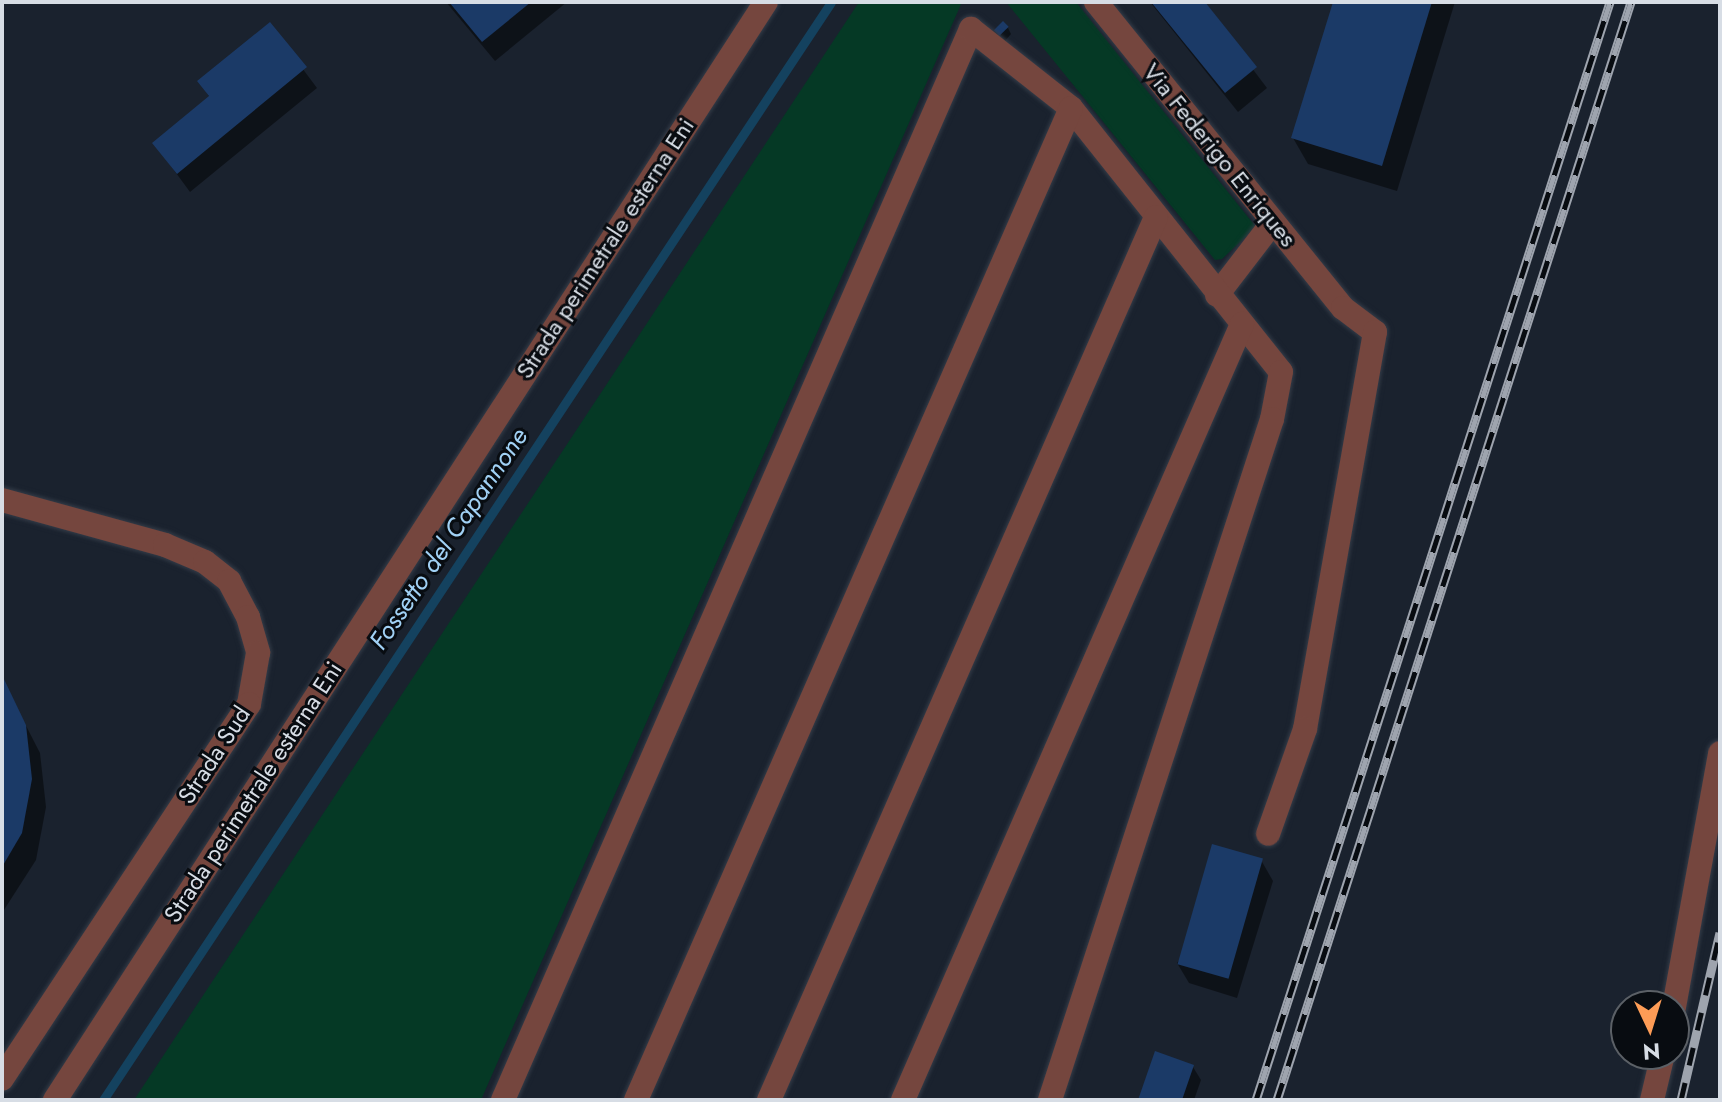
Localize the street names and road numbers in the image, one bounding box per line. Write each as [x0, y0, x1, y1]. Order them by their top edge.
street label: Via Federigo Enriques [1137, 58, 1303, 252]
street label: Strada perimetrale esterna Eni [510, 112, 700, 384]
street label: Strada perimetrale esterna Eni [158, 656, 348, 928]
street label: Strada Sud [172, 701, 256, 809]

